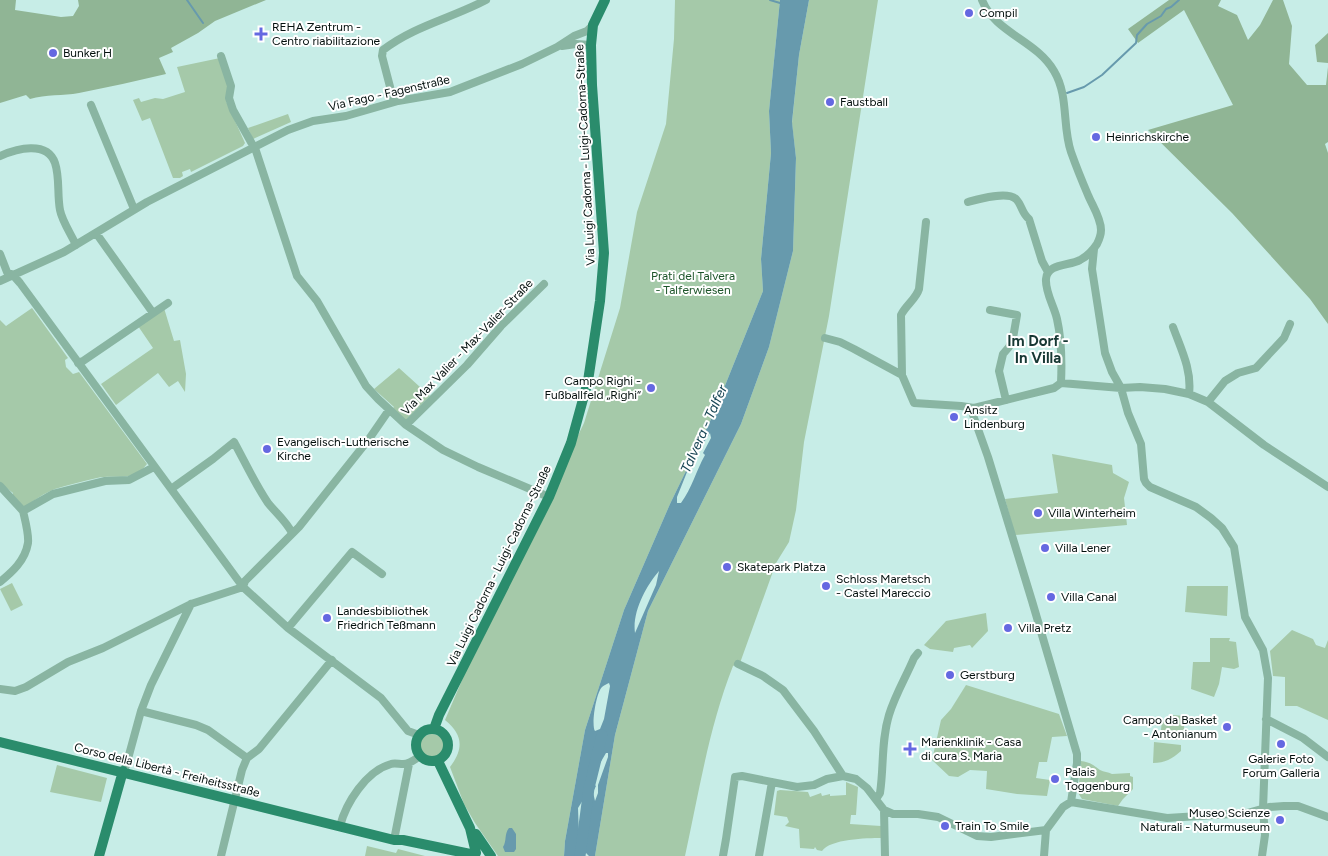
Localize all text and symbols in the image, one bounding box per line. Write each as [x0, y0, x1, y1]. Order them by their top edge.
place label: Compil [979, 6, 1017, 20]
marker: Compil [963, 7, 975, 19]
place label: REHA Zentrum - Centro riabilitazione [272, 20, 381, 48]
marker: REHA Zentrum - Centro riabilitazione [254, 27, 268, 41]
street label: Via Luigi Cadorna - Luigi-Cadorna-Straße [572, 43, 598, 266]
place label: Bunker H [63, 46, 112, 60]
marker: Bunker H [47, 47, 59, 59]
street label: Via Fago - Fagenstraße [327, 72, 452, 114]
place label: Faustball [840, 95, 888, 109]
marker: Faustball [824, 96, 836, 108]
place label: Heinrichskirche [1106, 130, 1190, 144]
marker: Heinrichskirche [1090, 131, 1102, 143]
park label: Prati del Talvera - Talferwiesen [651, 269, 735, 297]
street label: Via Max Valier - Max-Valier-Straße [398, 276, 536, 418]
district label: Im Dorf - In Villa [1007, 332, 1069, 367]
place label: Campo Righi - Fußballfeld „Righi“ [545, 374, 641, 402]
water label: Talvera - Talfer [677, 381, 731, 476]
marker: Campo Righi - Fußballfeld „Righi“ [645, 382, 657, 394]
place label: Ansitz Lindenburg [964, 403, 1025, 431]
marker: Ansitz Lindenburg [948, 411, 960, 423]
place label: Evangelisch-Lutherische Kirche [277, 435, 409, 463]
marker: Evangelisch-Lutherische Kirche [261, 443, 273, 455]
street label: Via Luigi Cadorna - Luigi-Cadorna-Straße [444, 463, 554, 669]
place label: Villa Winterheim [1048, 506, 1136, 520]
marker: Villa Winterheim [1032, 507, 1044, 519]
place label: Villa Lener [1055, 541, 1111, 555]
marker: Villa Lener [1039, 542, 1051, 554]
place label: Skatepark Platza [737, 560, 826, 574]
marker: Skatepark Platza [721, 561, 733, 573]
place label: Schloss Maretsch - Castel Mareccio [836, 572, 931, 600]
marker: Schloss Maretsch - Castel Mareccio [820, 580, 832, 592]
place label: Villa Canal [1061, 590, 1117, 604]
marker: Villa Canal [1045, 591, 1057, 603]
place label: Landesbibliothek Friedrich Teßmann [337, 604, 436, 632]
marker: Landesbibliothek Friedrich Teßmann [321, 612, 333, 624]
place label: Villa Pretz [1018, 621, 1072, 635]
marker: Villa Pretz [1002, 622, 1014, 634]
place label: Gerstburg [960, 668, 1015, 682]
marker: Gerstburg [944, 669, 956, 681]
place label: Campo da Basket - Antonianum [1123, 713, 1217, 741]
marker: Campo da Basket - Antonianum [1221, 721, 1233, 733]
place label: Marienklinik - Casa di cura S. Maria [921, 735, 1021, 763]
marker: Galerie Foto Forum Galleria [1275, 738, 1287, 750]
street label: Corso della Libertà - Freiheitsstraße [73, 740, 262, 800]
marker: Marienklinik - Casa di cura S. Maria [903, 742, 917, 756]
place label: Galerie Foto Forum Galleria [1242, 752, 1320, 780]
place label: Palais Toggenburg [1065, 765, 1130, 793]
marker: Palais Toggenburg [1049, 773, 1061, 785]
place label: Museo Scienze Naturali - Naturmuseum [1140, 806, 1270, 834]
marker: Museo Scienze Naturali - Naturmuseum [1274, 814, 1286, 826]
place label: Train To Smile [955, 819, 1029, 833]
marker: Train To Smile [939, 820, 951, 832]

